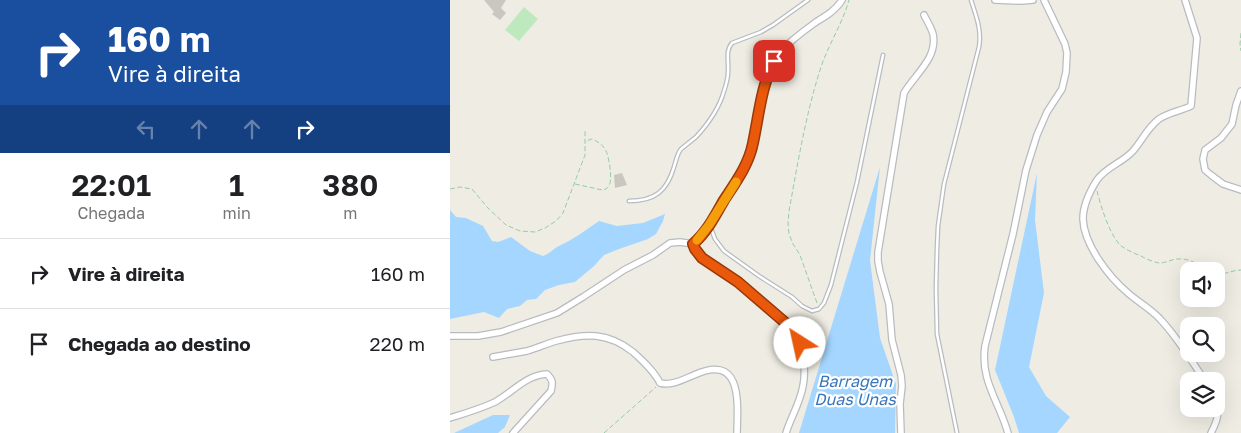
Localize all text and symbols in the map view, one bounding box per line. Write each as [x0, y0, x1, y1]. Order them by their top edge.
text: 160 m [108, 18, 210, 60]
icon: right [25, 20, 90, 85]
pin [753, 40, 795, 82]
icon: arrive [760, 47, 788, 75]
text: Vire à direita [108, 60, 241, 87]
icon: left [132, 115, 160, 143]
icon: ahead [185, 115, 213, 143]
icon: ahead [238, 115, 266, 143]
icon: right [291, 115, 319, 143]
text: 22:01 [72, 167, 151, 203]
text: 1 [229, 167, 244, 203]
text: 380 [322, 167, 379, 203]
text: Chegada [77, 203, 145, 223]
text: min [223, 203, 251, 223]
text: m [343, 203, 358, 223]
icon: right [25, 260, 53, 288]
text: Vire à direita [68, 262, 185, 285]
text: 160 m [371, 262, 425, 285]
map controls [1180, 262, 1225, 417]
button: sound [1180, 262, 1225, 307]
position arrow [773, 316, 825, 368]
button: search [1180, 317, 1225, 362]
icon: arrive [25, 330, 53, 358]
text: Chegada ao destino [68, 332, 251, 355]
text: 220 m [370, 332, 425, 355]
water label: Barragem Duas Unas [814, 371, 897, 409]
button: layers [1180, 372, 1225, 417]

